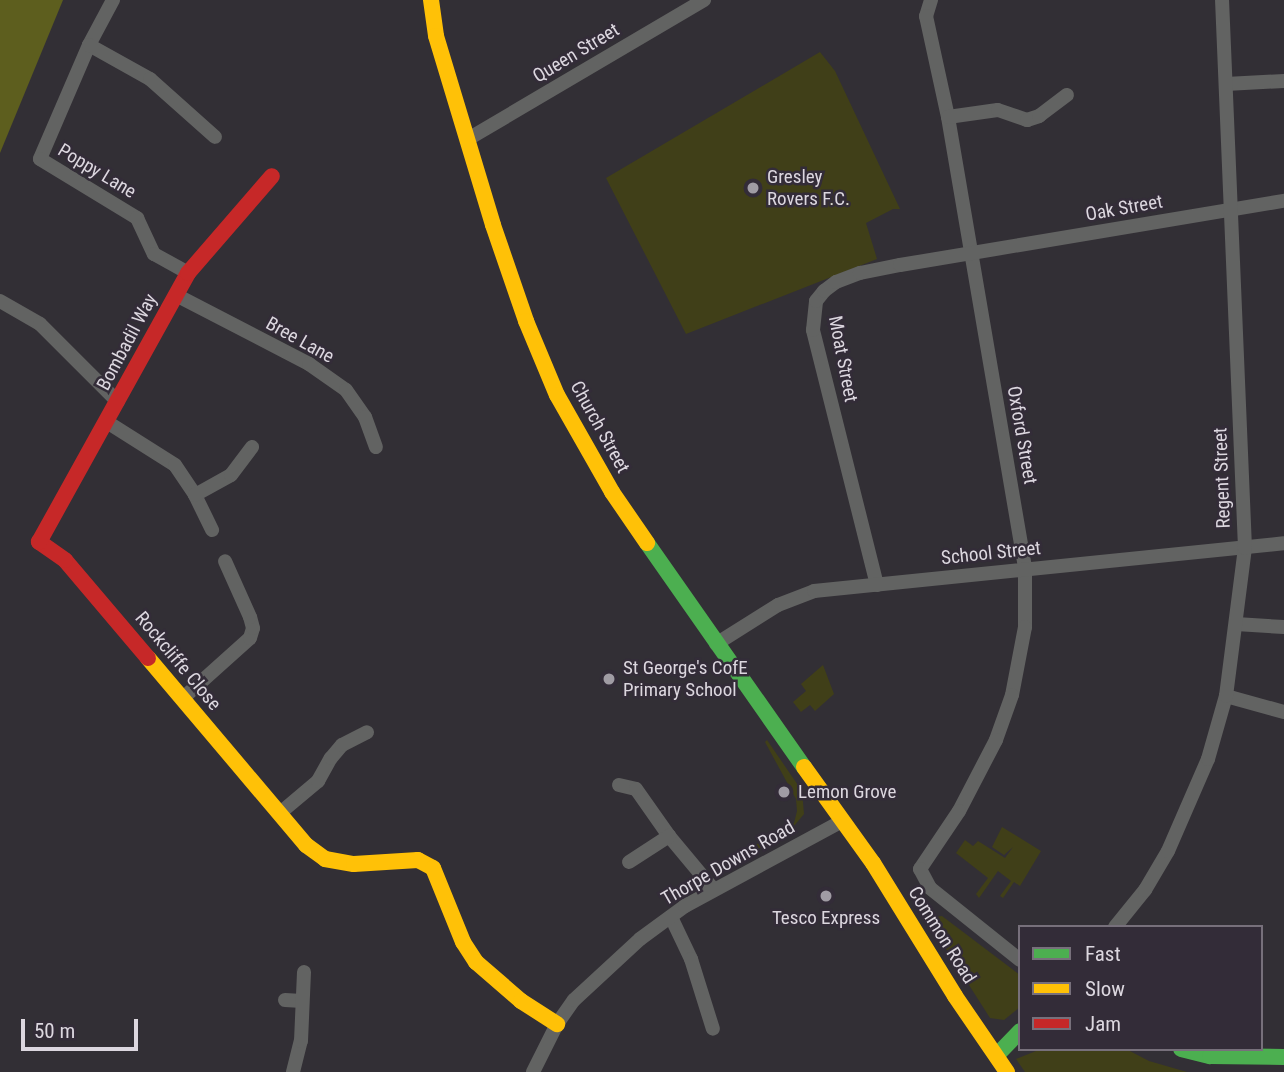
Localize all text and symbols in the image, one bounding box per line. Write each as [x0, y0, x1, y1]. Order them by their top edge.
street label: Queen Street [529, 18, 623, 88]
street label: Poppy Lane [54, 139, 140, 203]
place label: Gresley Rovers F.C. [767, 166, 850, 210]
marker: Gresley Rovers F.C. [745, 180, 761, 196]
street label: Oak Street [1084, 190, 1164, 226]
street label: Bombadil Way [92, 290, 162, 394]
street label: Bree Lane [262, 312, 338, 368]
street label: Moat Street [823, 314, 863, 404]
street label: Church Street [565, 377, 635, 477]
street label: Oxford Street [1002, 384, 1042, 486]
street label: Regent Street [1209, 427, 1235, 529]
street label: School Street [940, 536, 1042, 570]
street label: Rockcliffe Close [130, 607, 226, 715]
place label: St George's CofE Primary School [623, 657, 748, 701]
marker: St George's CofE Primary School [601, 671, 617, 687]
place label: Lemon Grove [798, 781, 896, 803]
marker: Lemon Grove [776, 784, 792, 800]
street label: Thorpe Downs Road [657, 816, 799, 910]
street label: Common Road [903, 882, 981, 988]
marker: Tesco Express [818, 888, 834, 904]
place label: Tesco Express [772, 907, 880, 929]
legend [1018, 925, 1263, 1051]
text: Fast [1085, 942, 1121, 966]
text: Slow [1085, 977, 1125, 1001]
scale bar [24, 1006, 142, 1050]
text: Jam [1085, 1012, 1121, 1036]
text: 50 m [34, 1019, 75, 1043]

